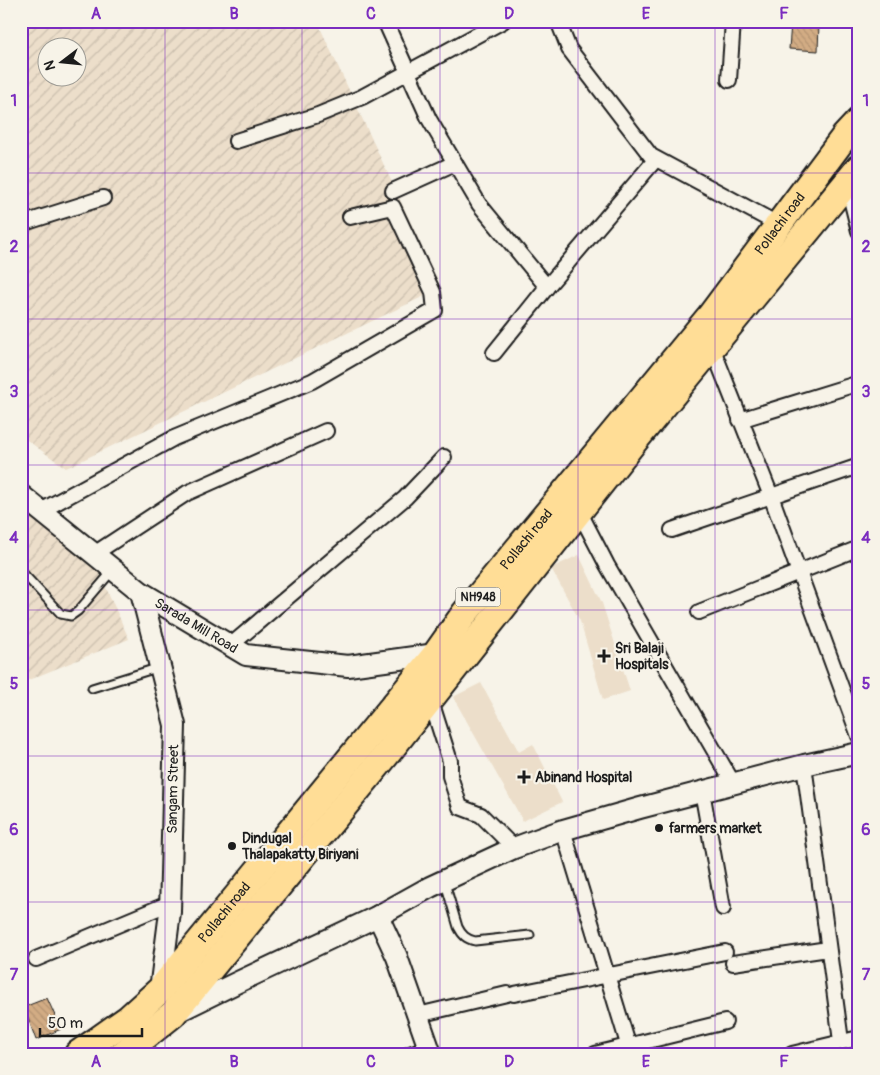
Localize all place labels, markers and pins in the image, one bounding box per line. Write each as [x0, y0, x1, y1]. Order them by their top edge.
place label: Sri Balaji Hospitals [615, 640, 669, 673]
marker: Sri Balaji Hospitals [597, 649, 611, 663]
place label: Abinand Hospital [535, 769, 632, 786]
marker: Abinand Hospital [517, 770, 531, 784]
place label: farmers market [669, 820, 762, 837]
marker: farmers market [653, 822, 665, 834]
place label: Dindugal Thalapakatty Biriyani [241, 830, 359, 863]
marker: Dindugal Thalapakatty Biriyani [226, 840, 238, 852]

